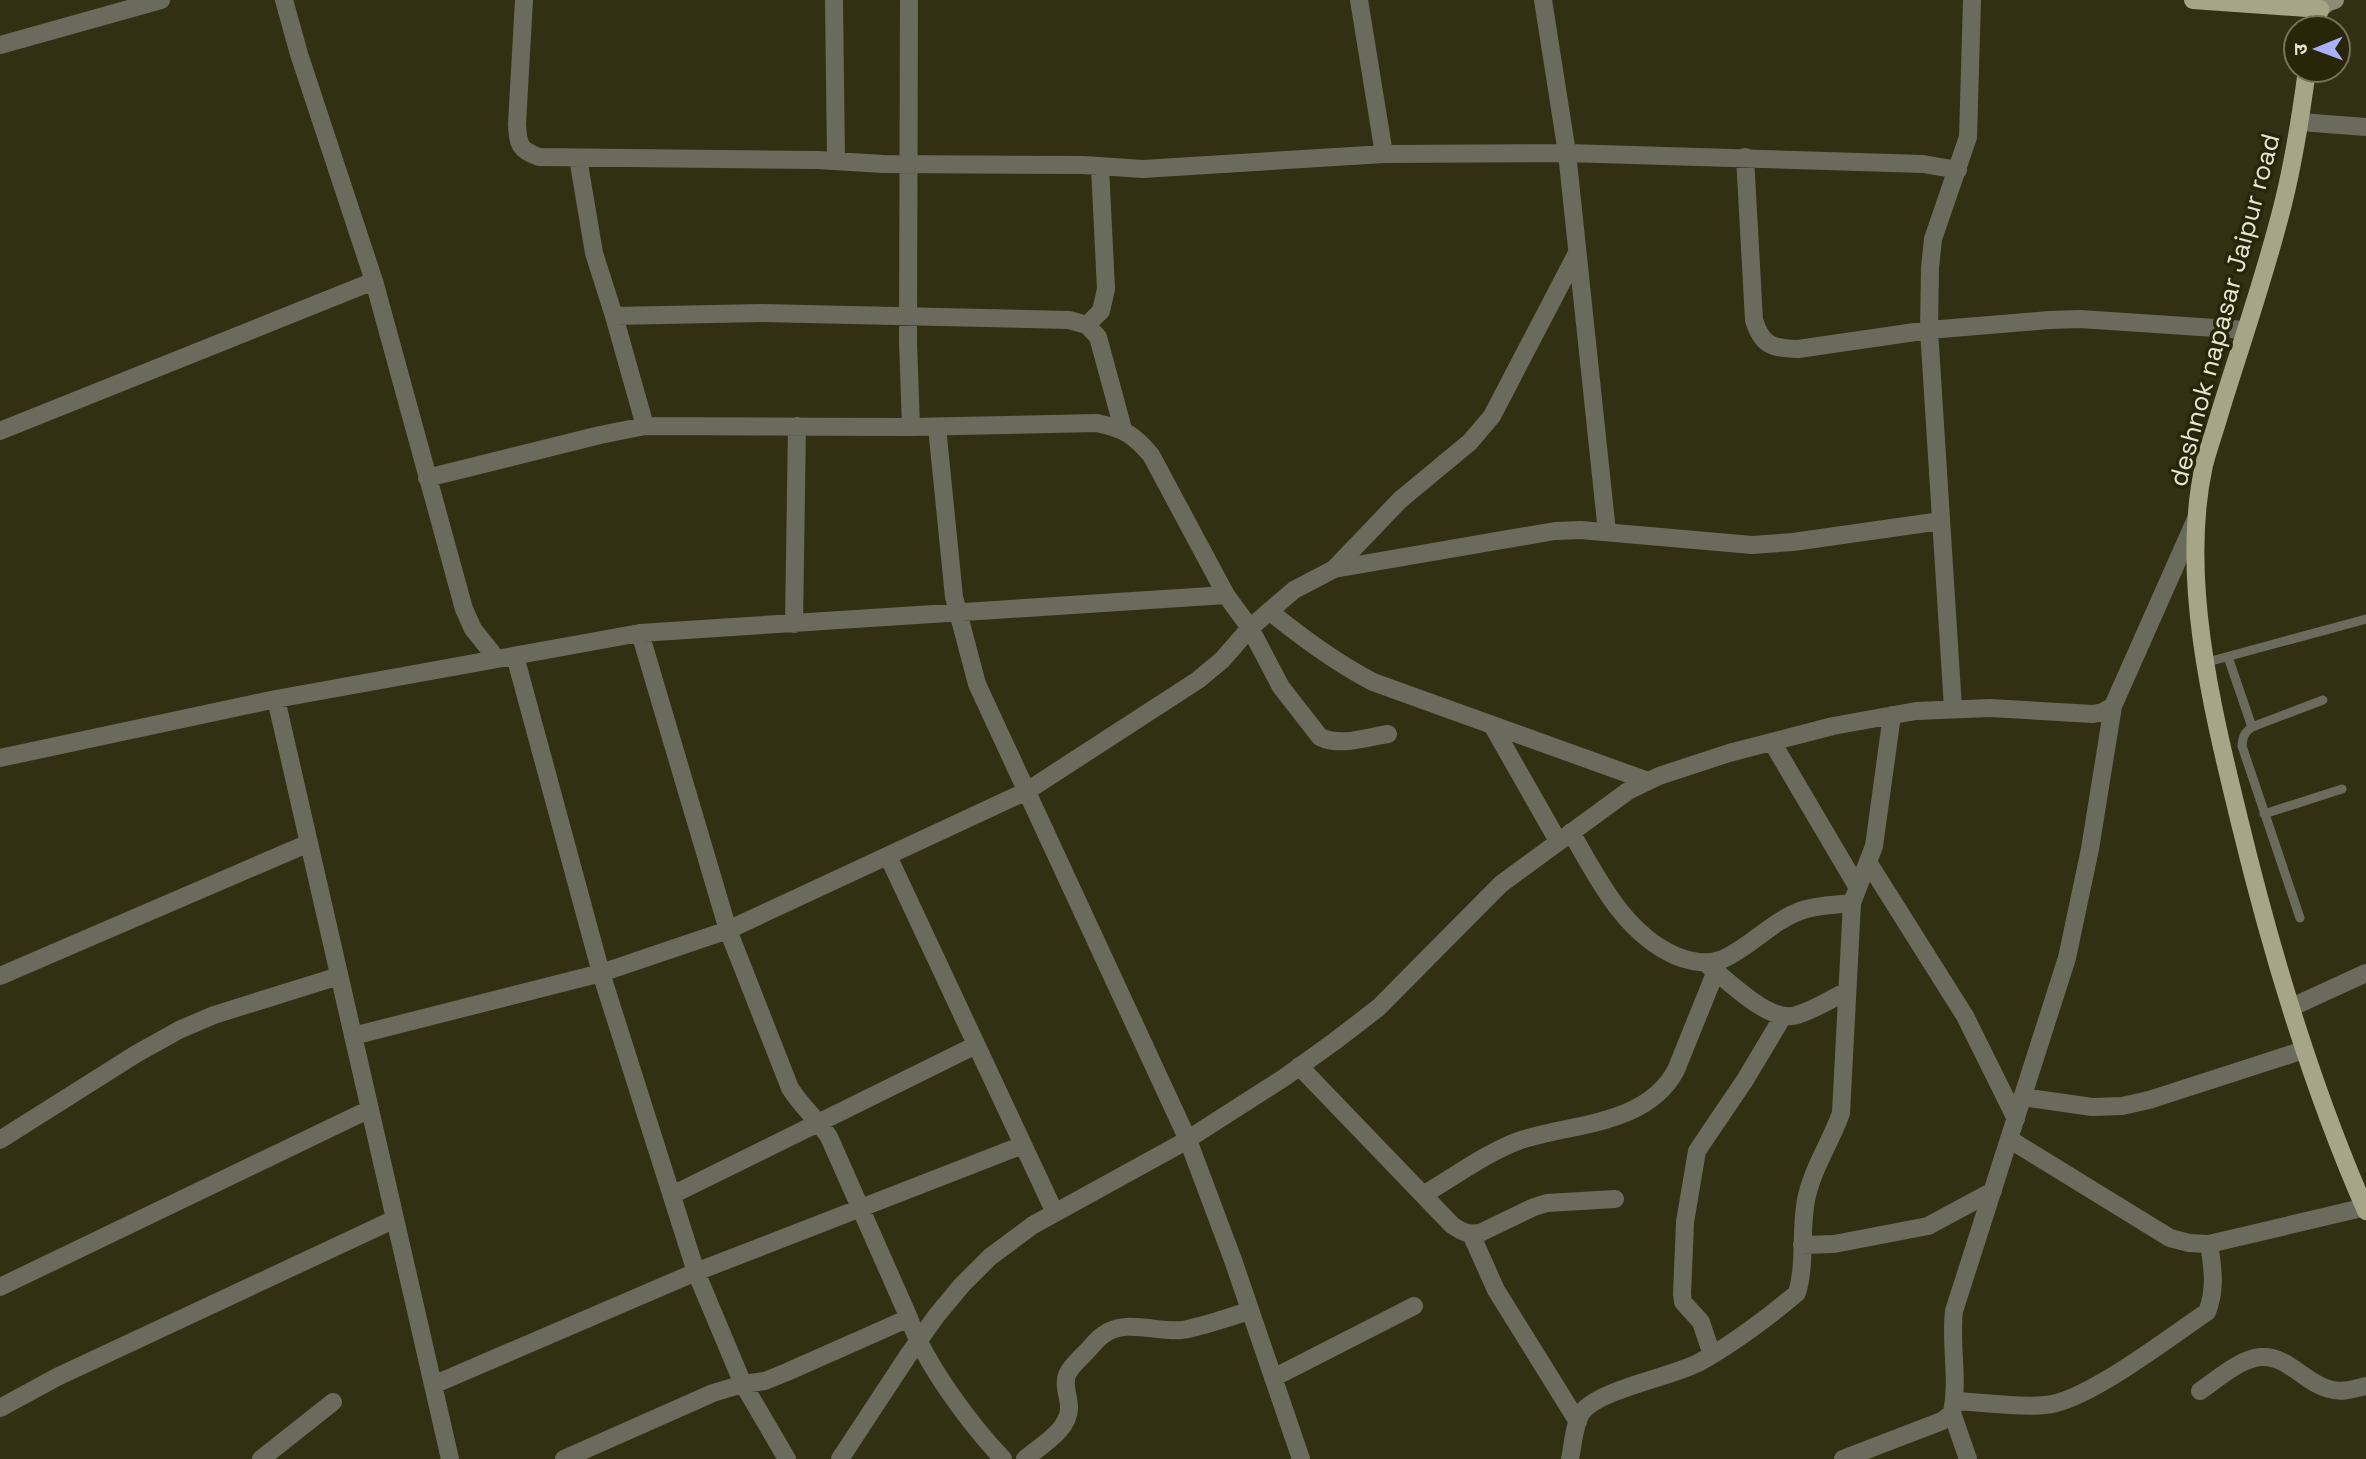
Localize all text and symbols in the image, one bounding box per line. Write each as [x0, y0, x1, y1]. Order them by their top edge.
north arrow [2282, 14, 2352, 84]
text: उ [2288, 43, 2313, 55]
street label: deshnok napasar Jaipur road [2160, 130, 2288, 490]

